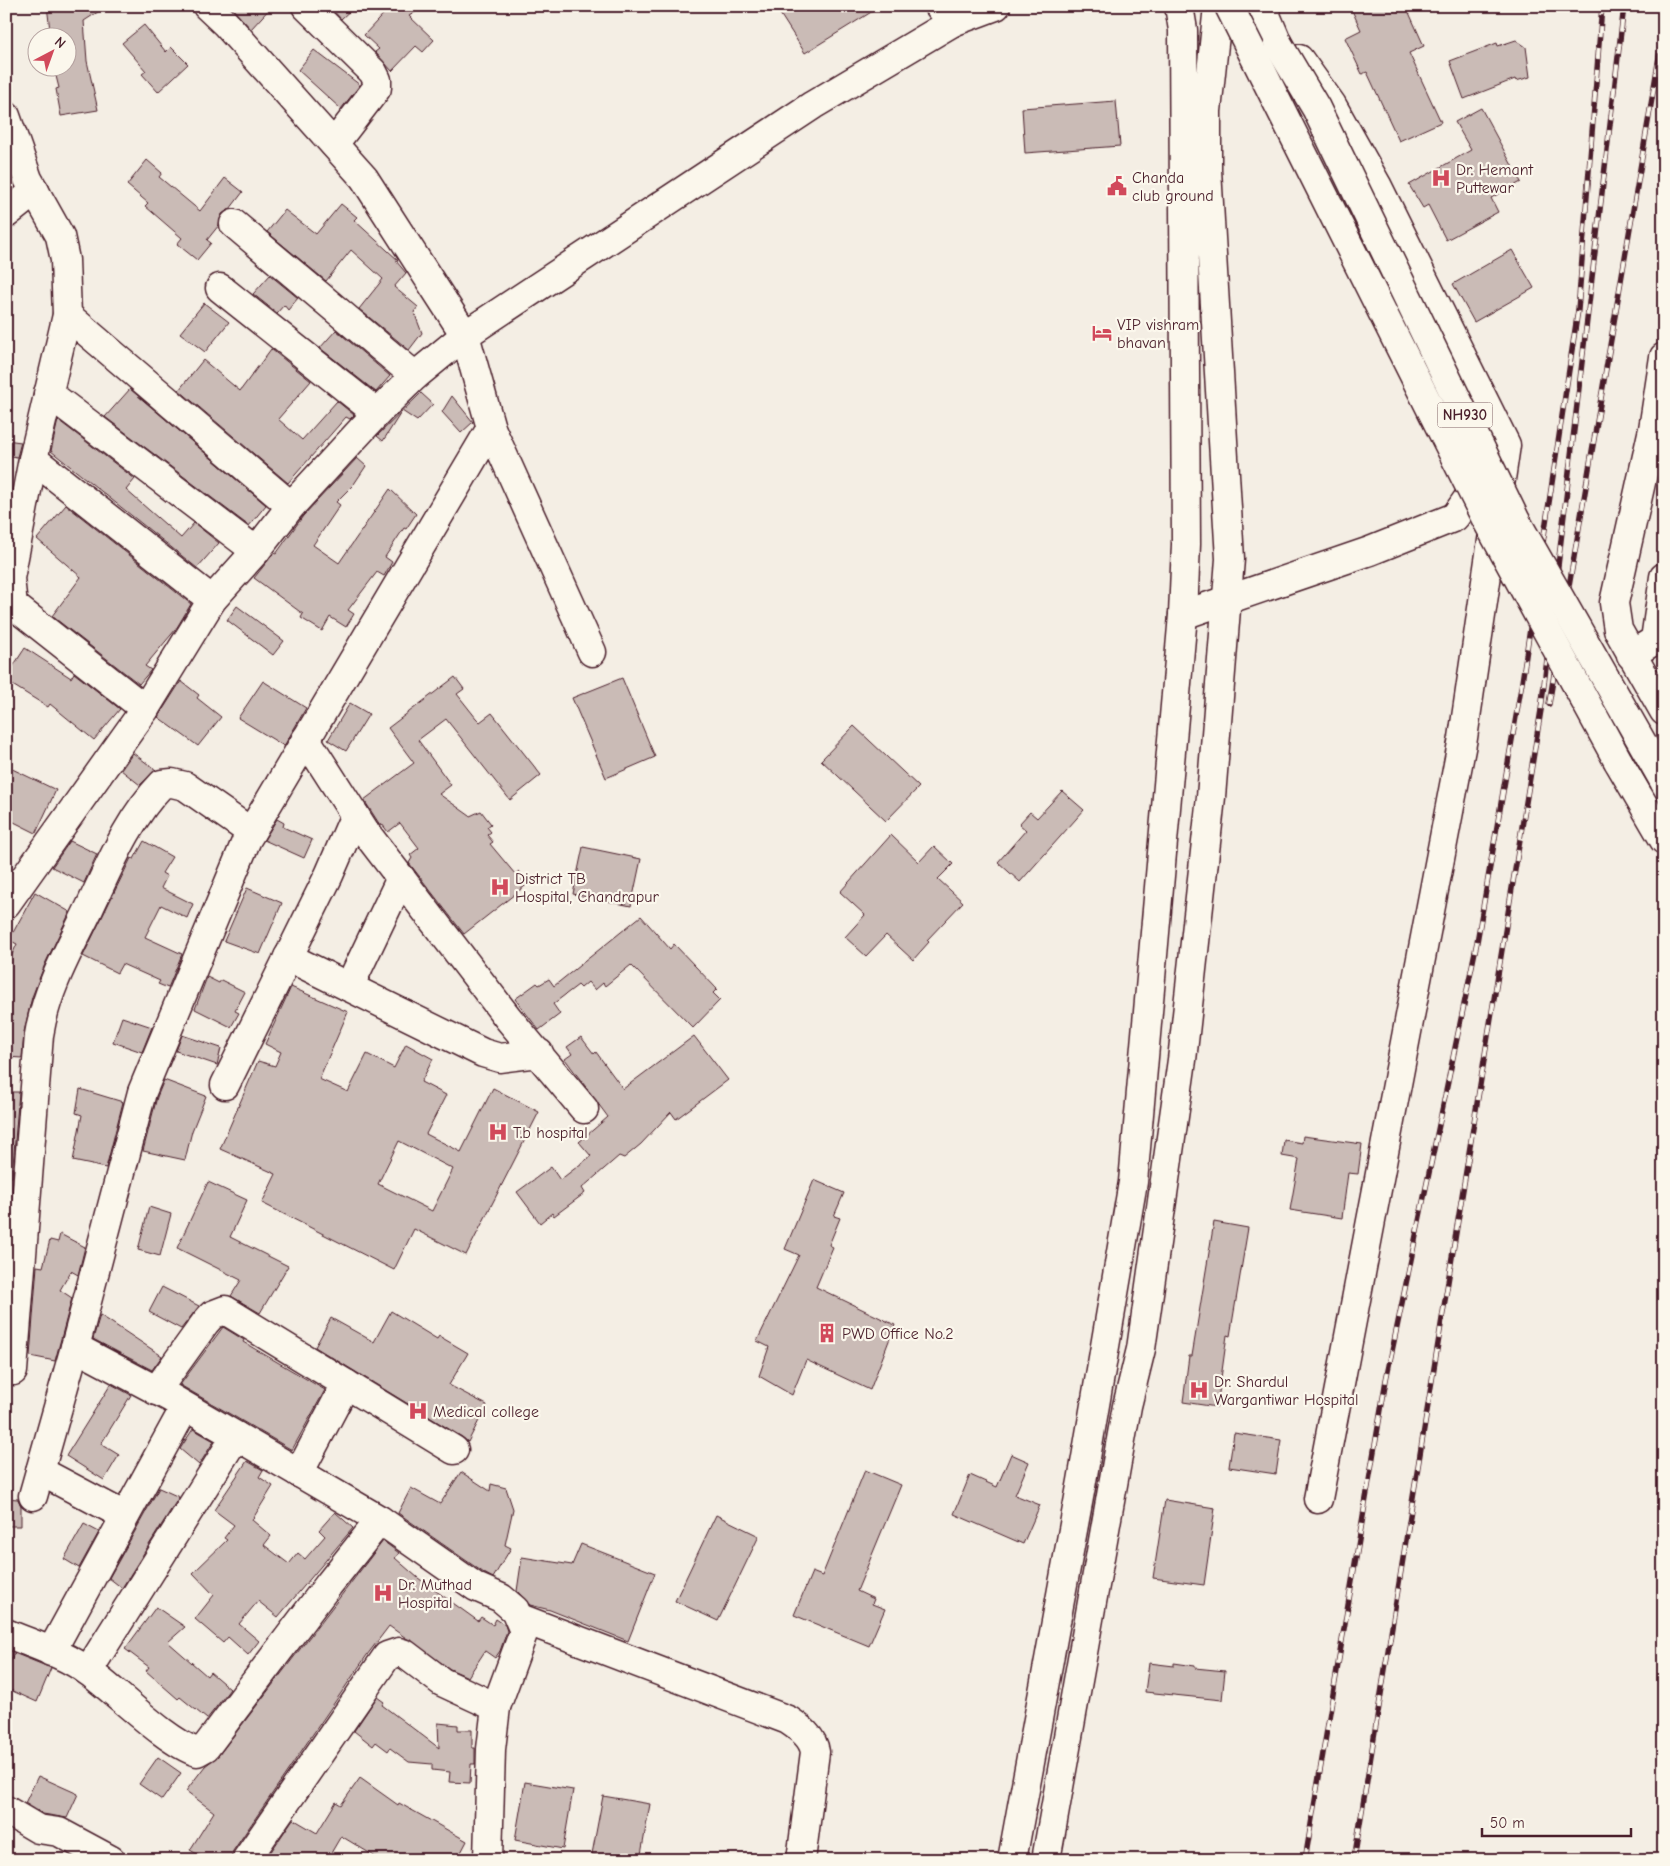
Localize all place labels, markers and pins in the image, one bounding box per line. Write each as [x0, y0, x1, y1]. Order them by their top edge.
place label: Dr. Hemant Puttewar [1456, 161, 1534, 197]
hospital icon: Dr. Hemant Puttewar [1430, 167, 1452, 189]
place label: Chanda club ground [1132, 169, 1214, 205]
public building icon: Chanda club ground [1106, 175, 1128, 197]
place label: VIP vishram bhavan [1117, 316, 1199, 352]
hotel icon: VIP vishram bhavan [1091, 322, 1113, 344]
place label: District TB Hospital, Chandrapur [515, 870, 660, 906]
hospital icon: District TB Hospital, Chandrapur [489, 876, 511, 898]
hospital icon: T.b hospital [487, 1121, 509, 1143]
place label: T.b hospital [513, 1124, 588, 1142]
building icon: PWD Office No.2 [816, 1322, 838, 1344]
place label: PWD Office No.2 [842, 1325, 954, 1343]
place label: Dr. Shardul Wargantiwar Hospital [1214, 1373, 1359, 1409]
hospital icon: Dr. Shardul Wargantiwar Hospital [1188, 1379, 1210, 1401]
hospital icon: Medical college [407, 1400, 429, 1422]
place label: Medical college [433, 1403, 539, 1421]
place label: Dr. Muthad Hospital [398, 1576, 472, 1612]
hospital icon: Dr. Muthad Hospital [372, 1582, 394, 1604]

